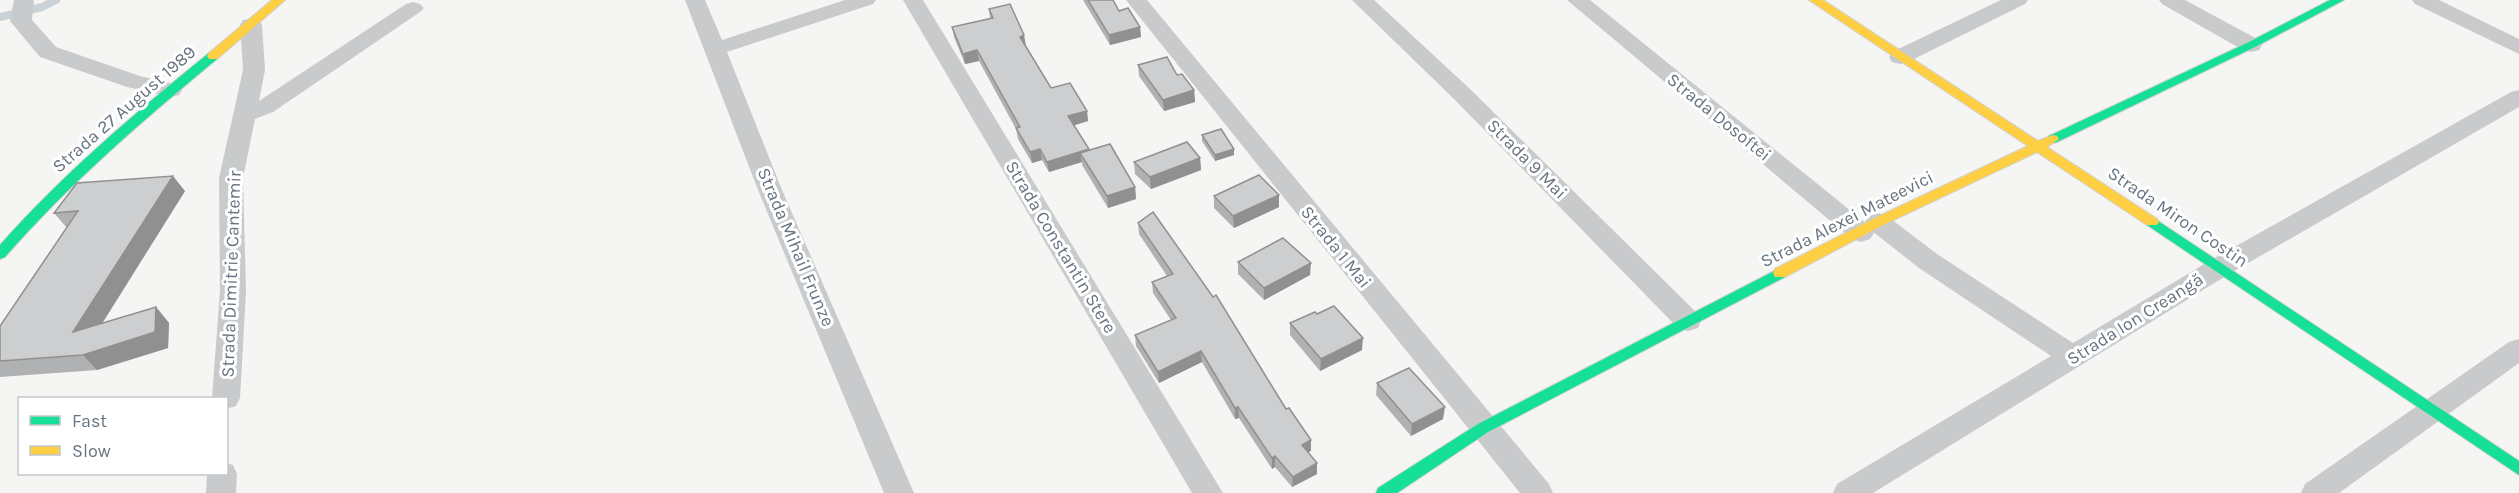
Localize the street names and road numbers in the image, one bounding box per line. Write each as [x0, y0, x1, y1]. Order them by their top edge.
street label: Strada 27 August 1989 [48, 41, 200, 177]
street label: Strada Dosoftei [1663, 68, 1775, 166]
street label: Strada 9 Mai [1482, 114, 1572, 204]
street label: Strada Constantin Stere [1001, 157, 1121, 337]
street label: Strada Miron Costin [2104, 162, 2252, 272]
street label: Strada Mihail Frunze [753, 164, 839, 330]
street label: Strada Alexei Mateevici [1757, 166, 1937, 272]
street label: Strada Dimitrie Cantemir [216, 170, 246, 378]
street label: Strada 1 Mai [1296, 201, 1376, 293]
street label: Strada Ion Creangă [2063, 268, 2207, 370]

